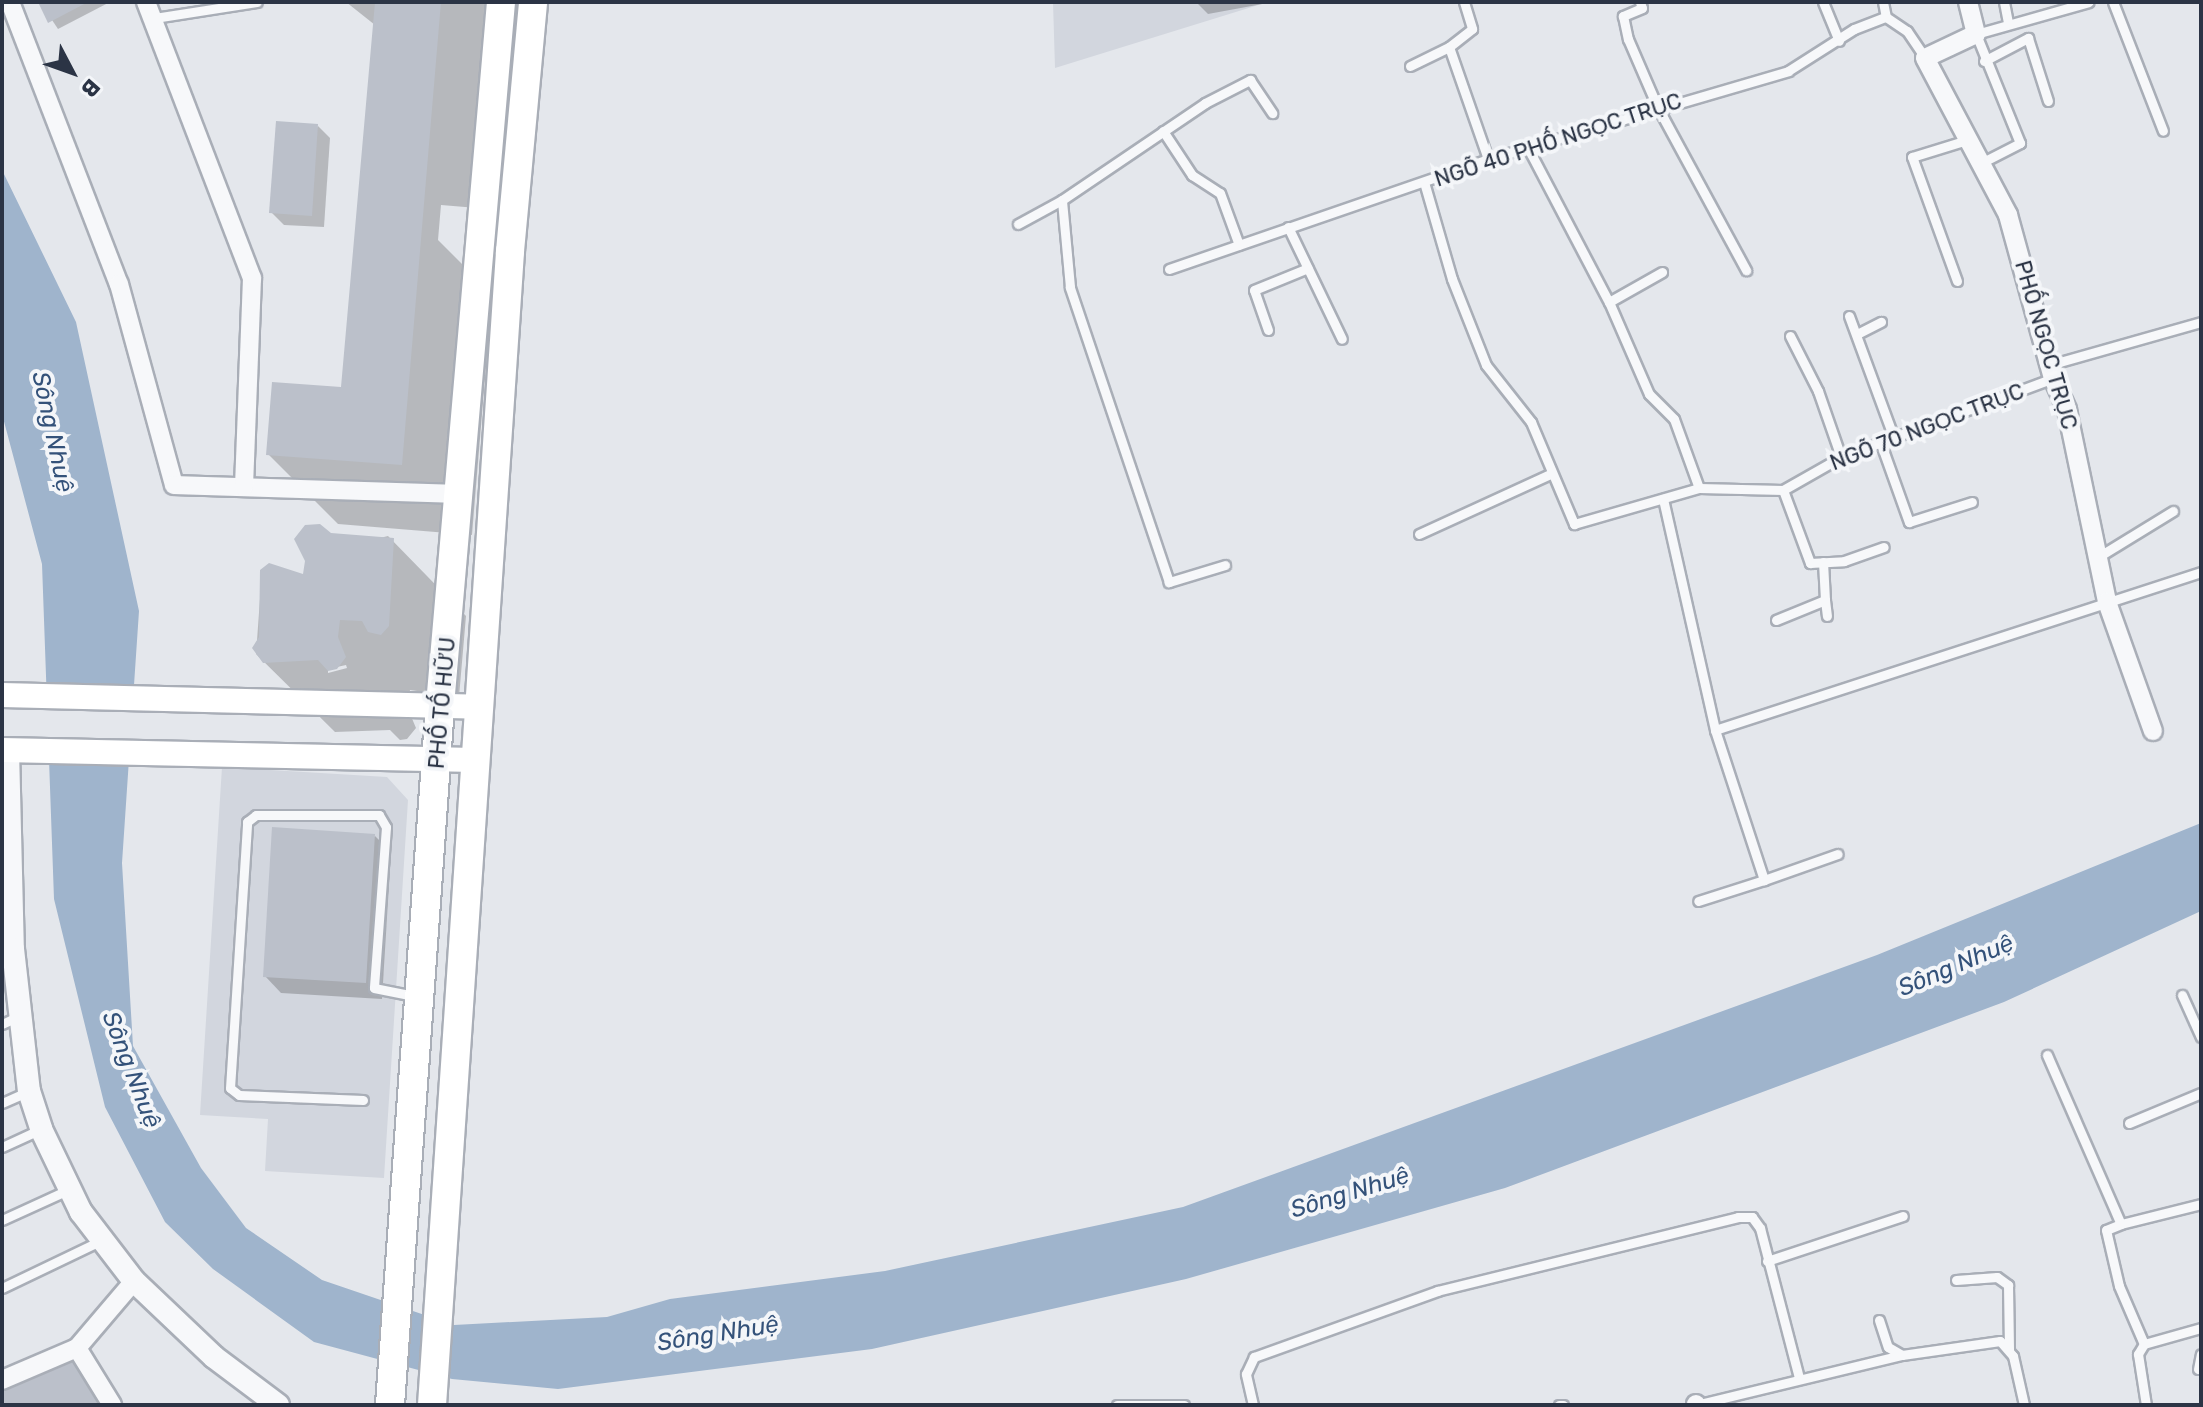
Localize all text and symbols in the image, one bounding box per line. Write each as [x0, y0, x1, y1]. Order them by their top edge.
north arrow [32, 32, 112, 112]
text: B [75, 73, 106, 103]
street label: NGÕ 40 PHỐ NGỌC TRỤC [1431, 87, 1685, 193]
street label: PHỐ NGỌC TRỤC [2009, 257, 2083, 433]
water label: Sông Nhuệ [25, 369, 79, 495]
street label: NGÕ 70 NGỌC TRỤC [1826, 378, 2028, 476]
street label: PHỐ TỐ HỮU [423, 636, 461, 770]
water label: Sông Nhuệ [1894, 929, 2018, 1003]
water label: Sông Nhuệ [96, 1008, 166, 1132]
water label: Sông Nhuệ [1287, 1161, 1413, 1225]
water label: Sông Nhuệ [655, 1310, 781, 1358]

